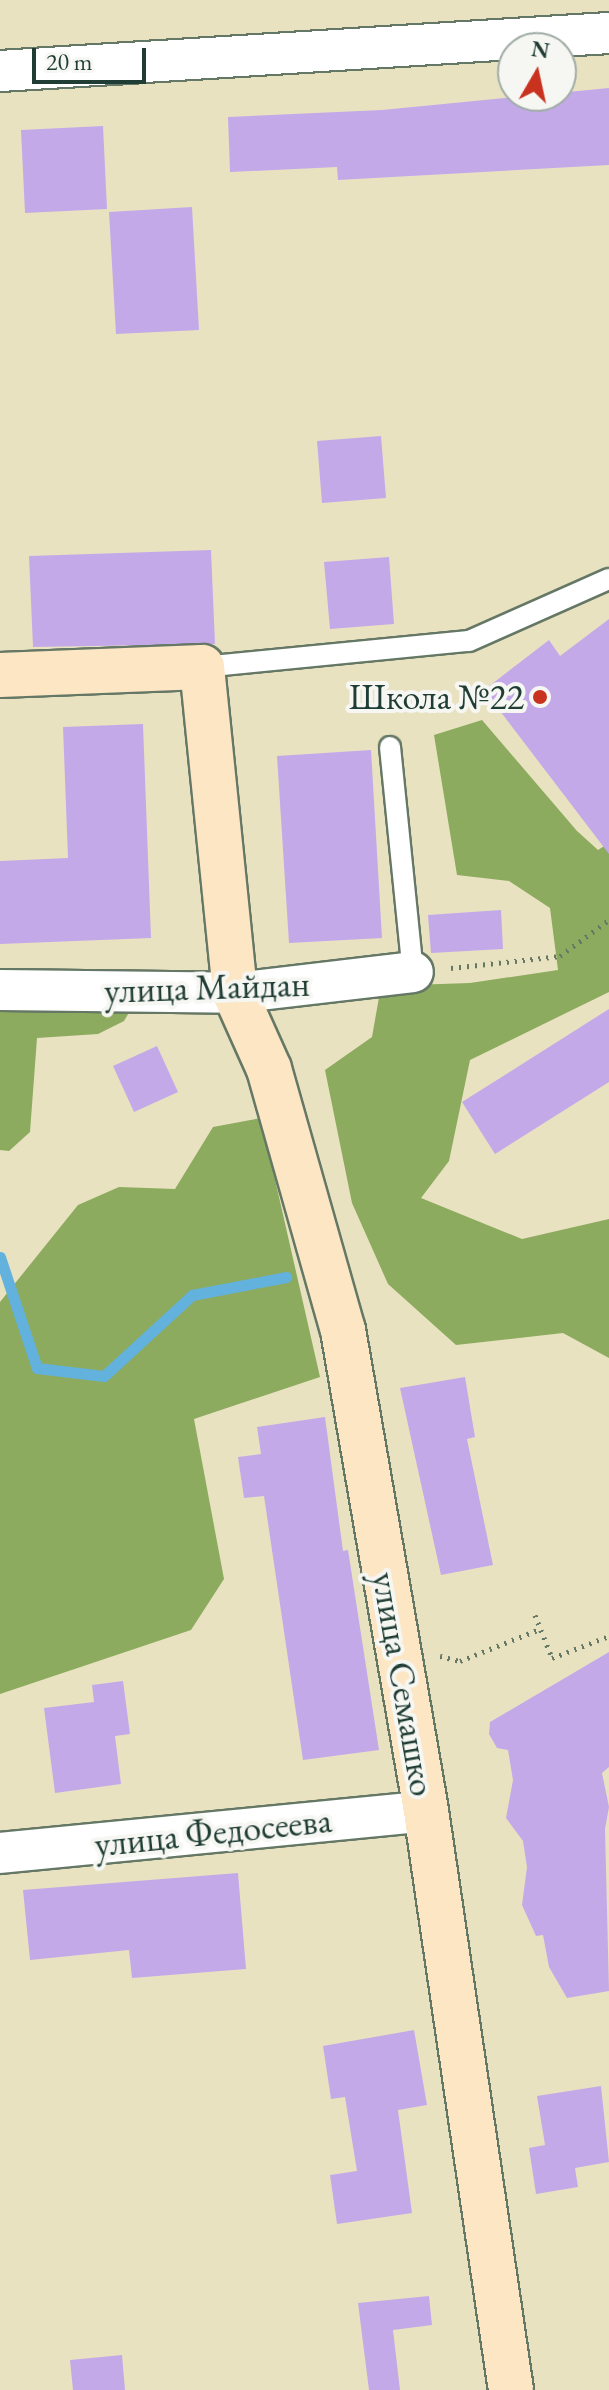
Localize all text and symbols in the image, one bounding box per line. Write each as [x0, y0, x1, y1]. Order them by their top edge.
scale bar [36, 32, 150, 82]
north arrow [497, 32, 577, 112]
text: N [529, 34, 552, 65]
text: 20 m [46, 46, 93, 77]
place label: Школа №22 [349, 675, 524, 719]
marker: Школа №22 [531, 688, 549, 706]
street label: улица Майдан [103, 962, 311, 1012]
street label: улица Семашко [363, 1569, 445, 1799]
street label: улица Федосеева [92, 1798, 334, 1866]

